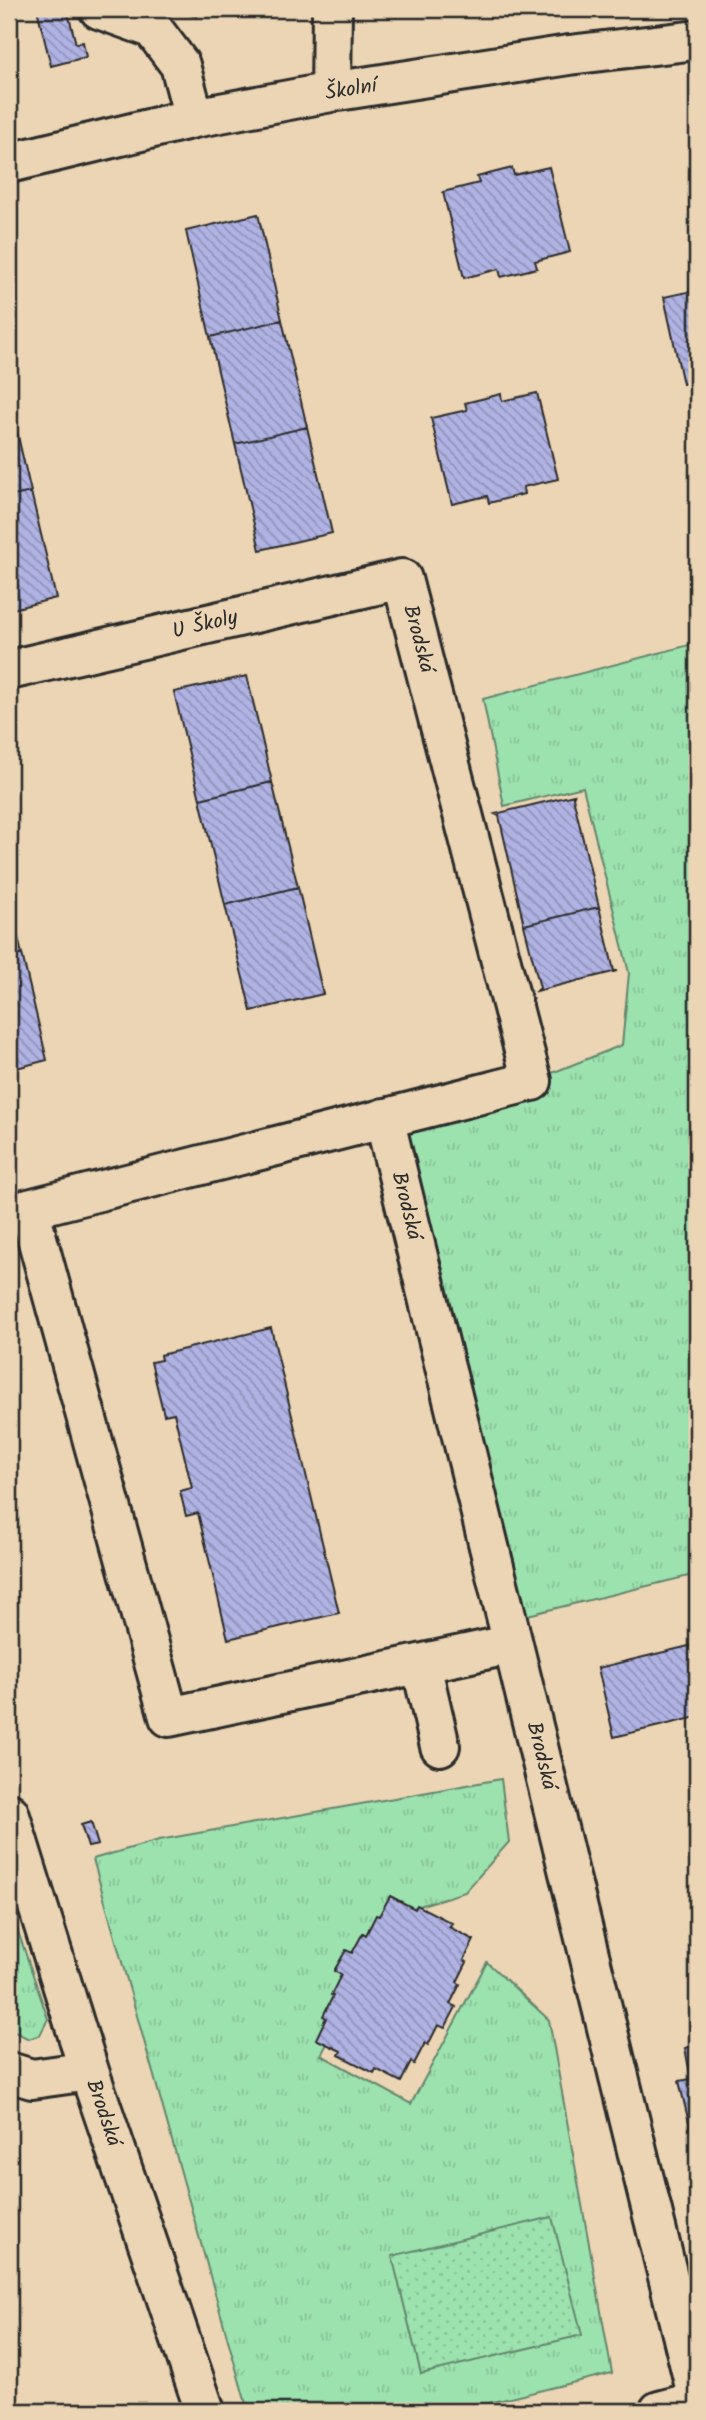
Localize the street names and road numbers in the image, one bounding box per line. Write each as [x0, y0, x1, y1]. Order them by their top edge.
street label: Školní [323, 69, 382, 110]
street label: U Školy [169, 601, 241, 649]
street label: Brodská [393, 601, 443, 679]
street label: Brodská [382, 1169, 431, 1246]
street label: Brodská [517, 1719, 566, 1796]
street label: Brodská [76, 2075, 131, 2153]

